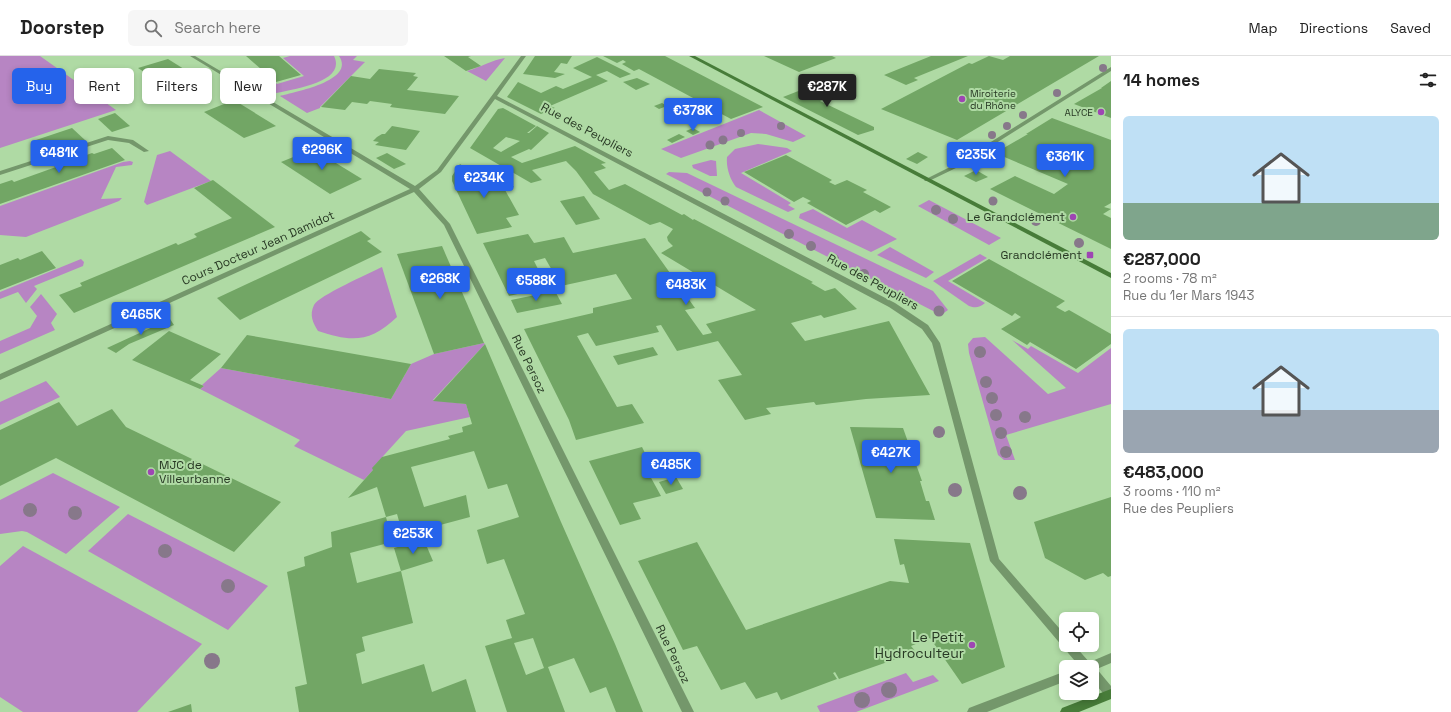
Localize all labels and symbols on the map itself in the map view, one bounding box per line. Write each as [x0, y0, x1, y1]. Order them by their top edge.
pin: €287K [799, 74, 855, 108]
place label: Miroiterie du Rhône [970, 87, 1016, 112]
marker: Miroiterie du Rhône [957, 94, 967, 104]
pin: €378K [665, 98, 721, 132]
street label: Rue des Peupliers [538, 99, 636, 161]
place label: ALYCE [1065, 106, 1093, 119]
marker: ALYCE [1096, 107, 1106, 117]
pin: €296K [294, 137, 350, 171]
pin: €481K [31, 140, 87, 174]
pin: €235K [948, 142, 1004, 176]
pin: €361K [1037, 144, 1093, 178]
pin: €234K [456, 165, 512, 199]
street label: Cours Docteur Jean Damidot [179, 207, 337, 289]
place label: Le Grandclément [967, 209, 1065, 225]
marker: Le Grandclément [1068, 212, 1078, 222]
place label: Grandclément [1000, 247, 1082, 263]
street label: Rue des Peupliers [824, 250, 922, 314]
marker: Grandclément [1085, 250, 1095, 260]
pin: €268K [412, 266, 468, 300]
pin: €588K [508, 268, 564, 302]
pin: €483K [658, 272, 714, 306]
pin: €465K [113, 302, 169, 336]
street label: Rue Persoz [508, 332, 550, 396]
pin: €427K [863, 440, 919, 474]
pin: €485K [643, 452, 699, 486]
place label: MJC de Villeurbanne [159, 457, 231, 487]
marker: MJC de Villeurbanne [146, 467, 156, 477]
pin: €253K [385, 521, 441, 555]
street label: Rue Persoz [652, 622, 694, 686]
place label: Le Petit Hydroculteur [875, 628, 964, 662]
marker: Le Petit Hydroculteur [967, 640, 977, 650]

